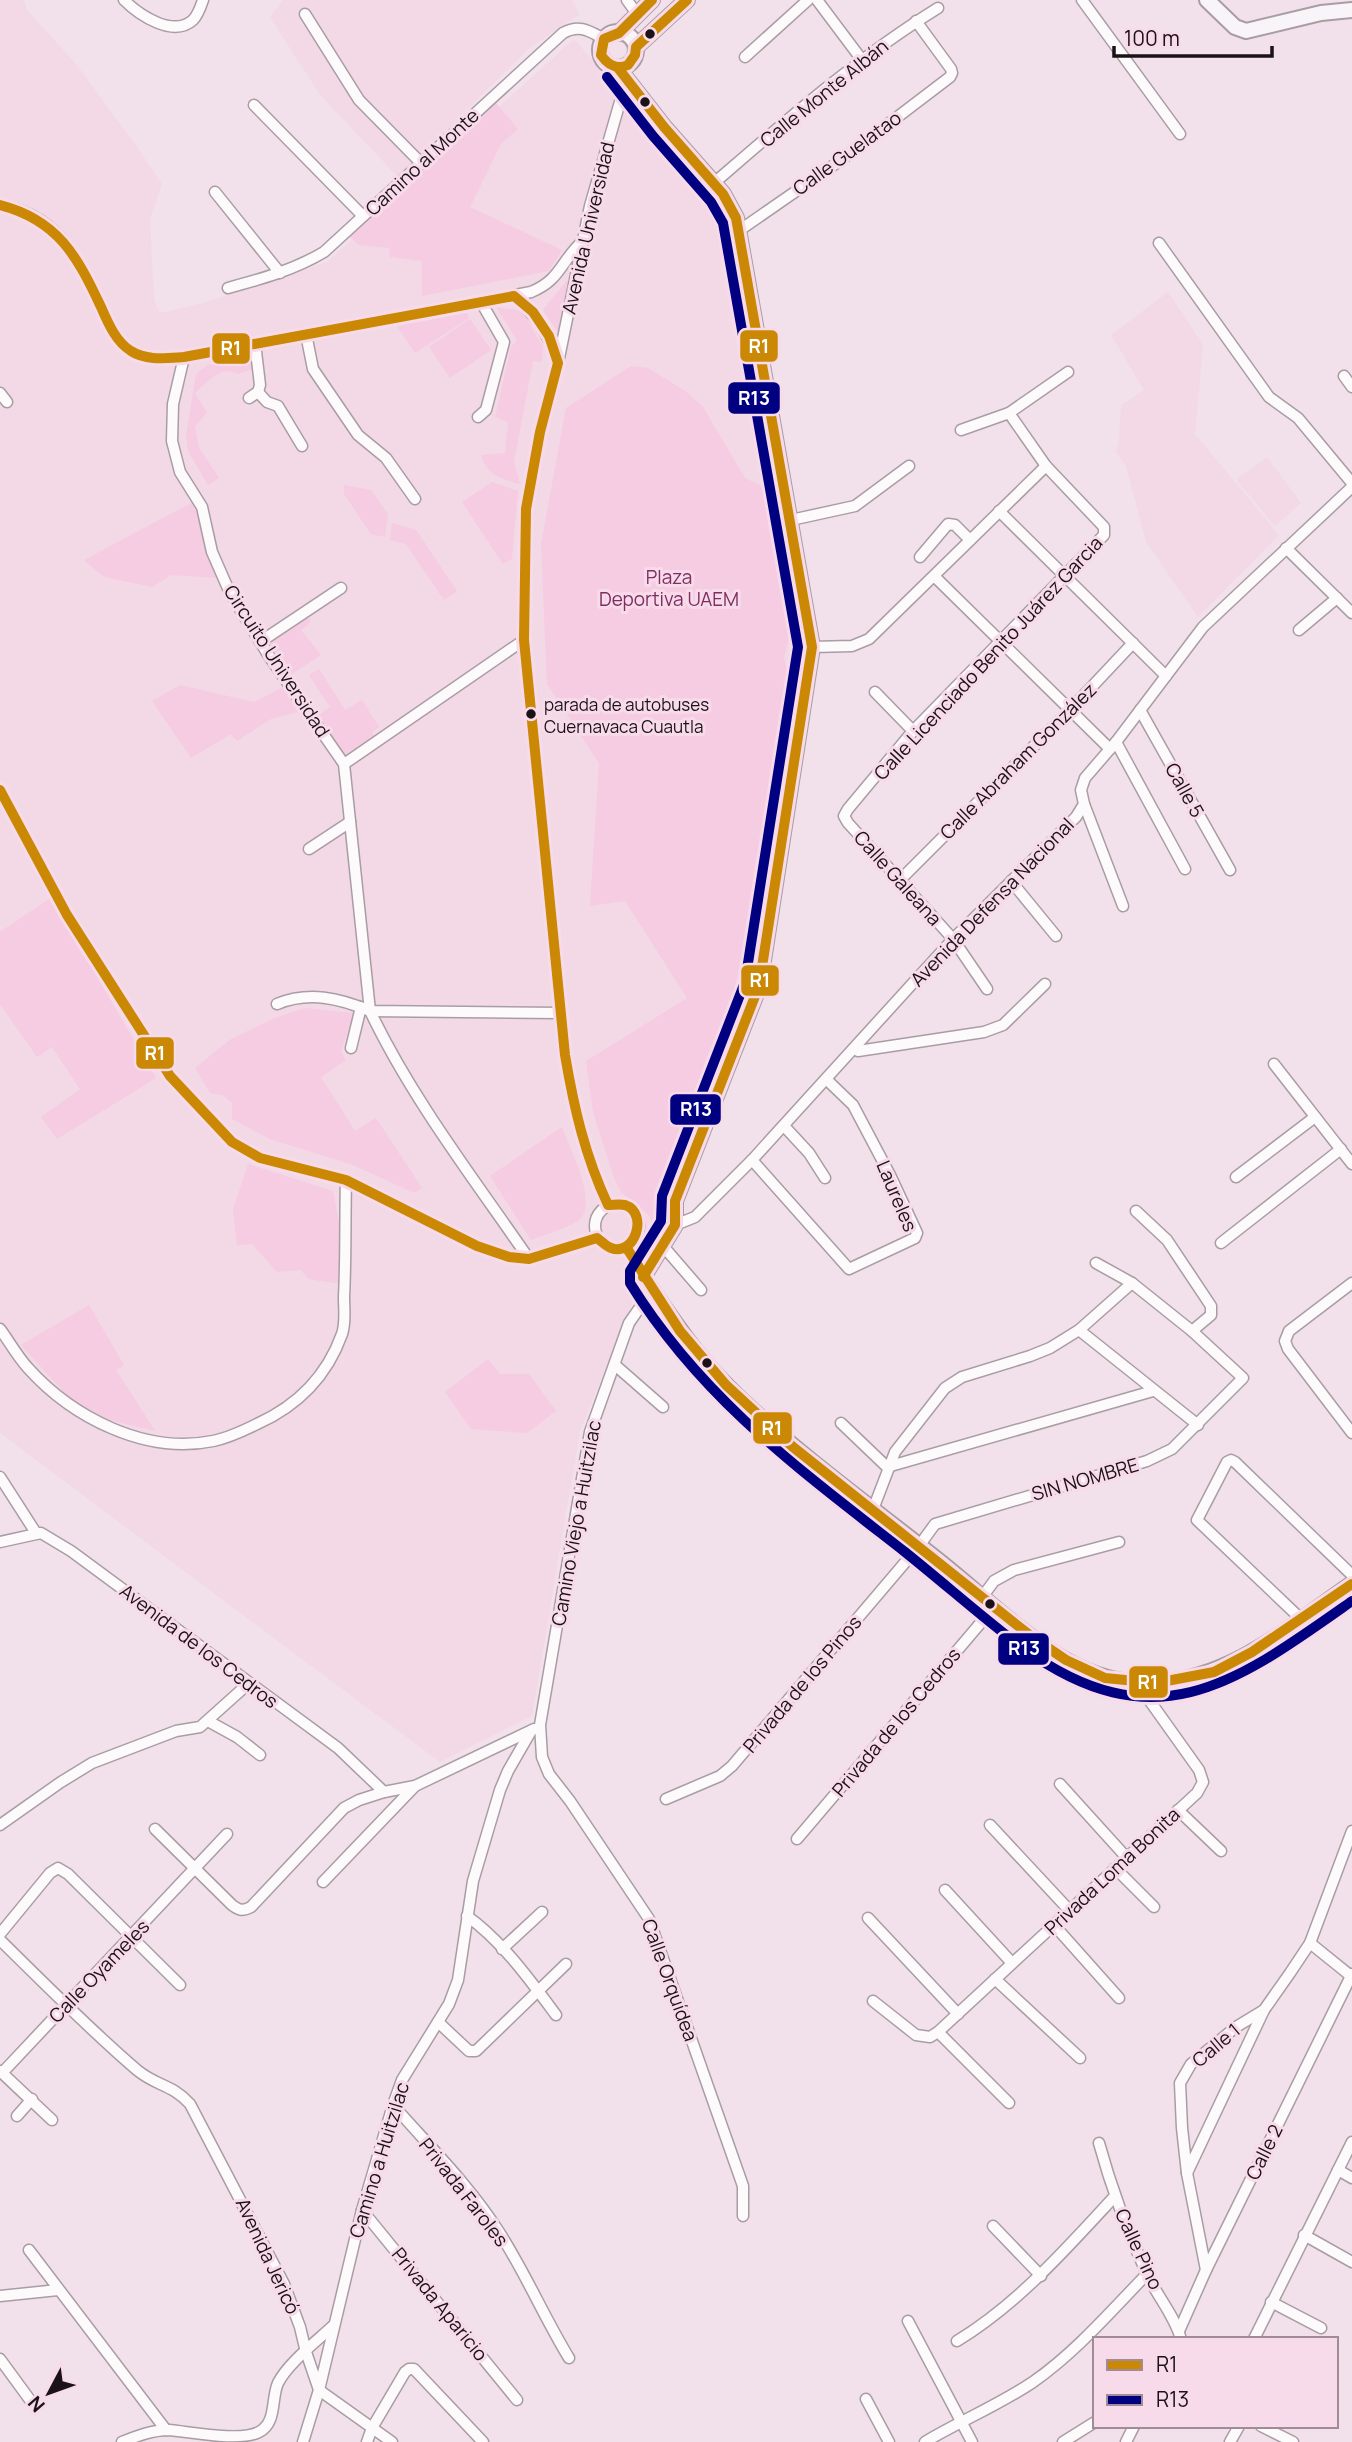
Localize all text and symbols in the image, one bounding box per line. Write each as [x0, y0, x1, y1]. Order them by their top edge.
scale bar [1114, 14, 1272, 58]
text: 100 m [1124, 24, 1180, 52]
unlabelled marker [643, 27, 657, 41]
street label: Calle Monte Albán [754, 33, 894, 153]
unlabelled marker [638, 95, 652, 109]
street label: Camino al Monte [360, 103, 484, 221]
street label: Calle Guelatao [788, 105, 906, 201]
street label: Avenida Universidad [556, 139, 620, 317]
line badge: R1 [739, 329, 779, 363]
line badge: R1 [211, 332, 251, 365]
text: R1 [749, 333, 769, 359]
text: R1 [221, 335, 241, 361]
line badge: R13 [727, 381, 781, 415]
text: R13 [738, 385, 770, 411]
street label: Calle Licenciado Benito Juárez Garcia [868, 531, 1108, 785]
park label: Plaza Deportiva UAEM [599, 564, 739, 612]
street label: Circuito Universidad [218, 580, 336, 742]
street label: Calle Abraham González [934, 677, 1102, 845]
place label: parada de autobuses Cuernavaca Cuautla [544, 693, 709, 738]
marker: parada de autobuses Cuernavaca Cuautla [524, 707, 538, 721]
street label: Calle 5 [1159, 758, 1211, 822]
street label: Avenida Defensa Nacional [904, 812, 1080, 992]
street label: Calle Galeana [848, 825, 948, 931]
line badge: R1 [740, 964, 780, 997]
text: R1 [750, 967, 770, 993]
line badge: R1 [135, 1036, 175, 1070]
text: R1 [145, 1040, 165, 1066]
line badge: R13 [669, 1093, 722, 1126]
text: R13 [680, 1096, 712, 1122]
street label: Laureles [870, 1156, 924, 1236]
unlabelled marker [700, 1356, 714, 1370]
line badge: R1 [752, 1411, 793, 1445]
text: R1 [762, 1415, 782, 1441]
street label: Camino Viejo a Huitzilac [545, 1418, 607, 1628]
street label: SIN NOMBRE [1028, 1451, 1142, 1507]
street label: Avenida de los Cedros [115, 1578, 283, 1714]
unlabelled marker [983, 1597, 997, 1611]
street label: Privada de los Pinos [737, 1610, 867, 1758]
line badge: R13 [997, 1632, 1050, 1666]
text: R13 [1008, 1635, 1040, 1661]
street label: Privada de los Cedros [826, 1642, 966, 1802]
line badge: R1 [1128, 1665, 1169, 1699]
text: R1 [1138, 1669, 1158, 1695]
street label: Privada Loma Bonita [1039, 1801, 1185, 1941]
street label: Calle Oyameles [43, 1914, 155, 2028]
street label: Calle Orquídea [636, 1915, 704, 2045]
street label: Calle 1 [1186, 2017, 1246, 2073]
street label: Camino a Huitzilac [343, 2079, 415, 2241]
street label: Calle 2 [1239, 2120, 1289, 2184]
street label: Privada Faroles [413, 2132, 515, 2252]
street label: Avenida Jericó [230, 2194, 306, 2318]
street label: Calle Pino [1109, 2204, 1169, 2294]
street label: Privada Aparicio [386, 2242, 494, 2366]
legend [1093, 2337, 1338, 2428]
text: R1 [1156, 2350, 1177, 2378]
north arrow [14, 2358, 84, 2428]
text: R13 [1156, 2385, 1189, 2413]
text: N [22, 2390, 50, 2418]

